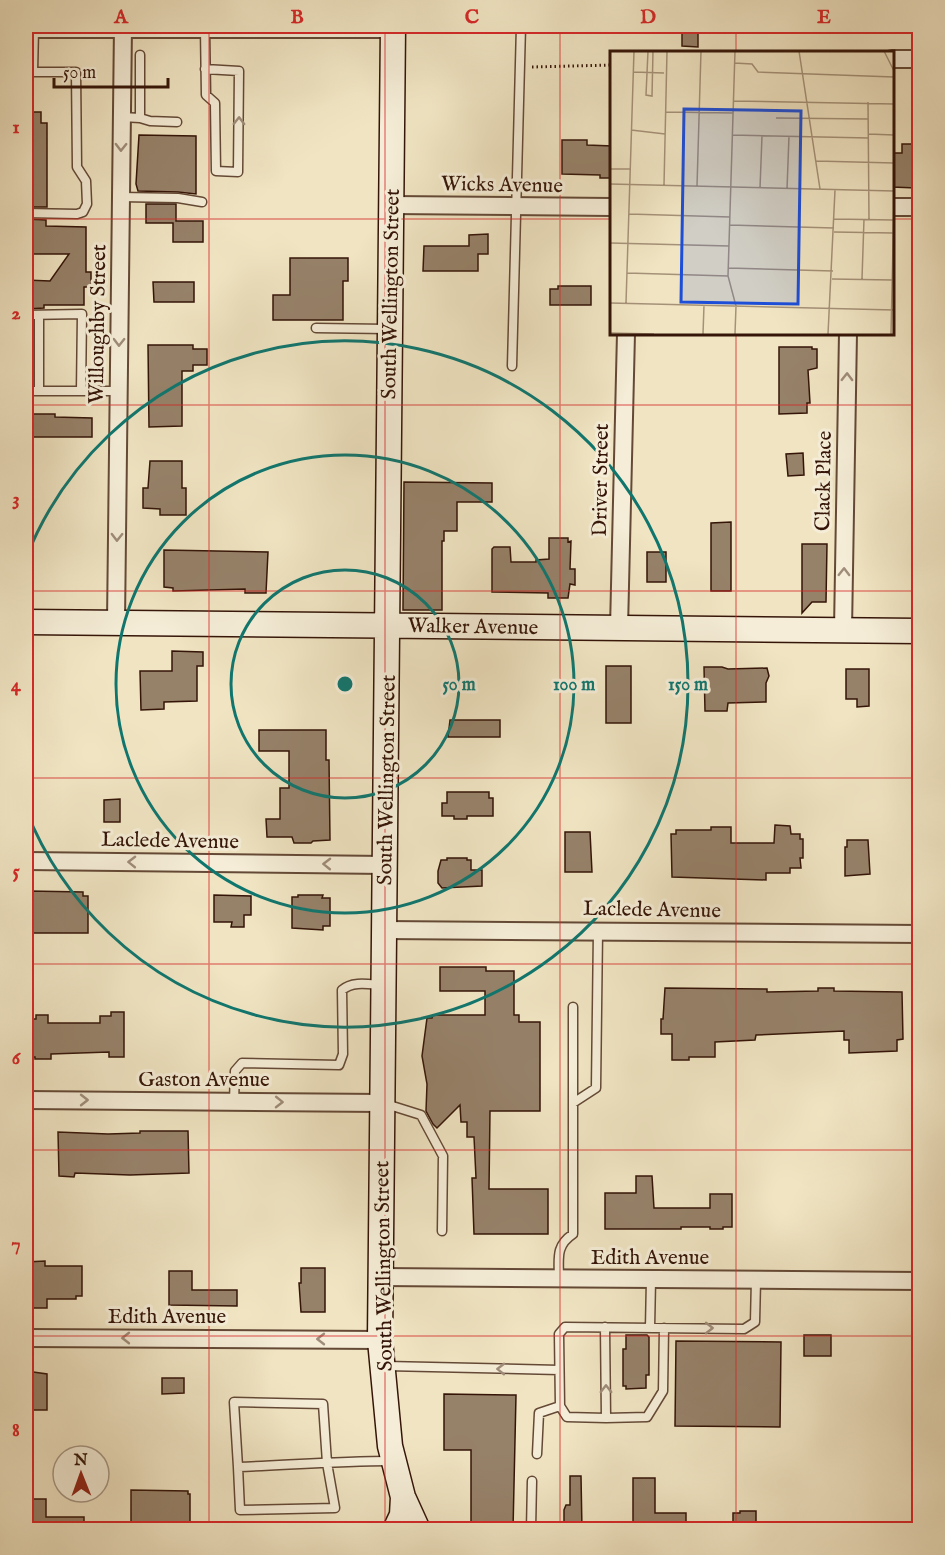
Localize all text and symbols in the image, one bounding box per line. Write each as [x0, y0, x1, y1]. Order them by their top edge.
text: A [113, 5, 129, 30]
text: B [290, 5, 304, 30]
text: C [465, 5, 479, 30]
text: D [640, 5, 656, 30]
text: E [817, 5, 831, 30]
scale bar [54, 51, 168, 89]
inset map [610, 51, 894, 334]
text: 50 m [63, 62, 96, 85]
text: 1 [12, 115, 20, 140]
one-way arrow [233, 117, 245, 126]
one-way arrow [115, 142, 127, 151]
street label: Wicks Avenue [441, 171, 564, 200]
street label: South Wellington Street [376, 189, 407, 400]
street label: Willoughby Street [84, 244, 113, 404]
text: 2 [11, 301, 21, 326]
one-way arrow [113, 337, 125, 346]
one-way arrow [841, 372, 853, 381]
street label: Driver Street [587, 423, 616, 537]
street label: Clack Place [810, 430, 839, 531]
text: 3 [12, 487, 20, 512]
one-way arrow [111, 532, 123, 541]
one-way arrow [838, 567, 850, 576]
street label: Walker Avenue [407, 613, 539, 642]
text: 4 [11, 673, 22, 698]
centre of rings [335, 674, 355, 694]
text: 50 m [442, 674, 476, 697]
text: 100 m [553, 674, 595, 697]
text: 150 m [668, 674, 708, 697]
street label: South Wellington Street [372, 675, 403, 886]
street label: Laclede Avenue [101, 827, 240, 856]
one-way arrow [127, 856, 136, 868]
one-way arrow [322, 858, 331, 871]
text: 5 [12, 859, 20, 884]
street label: Laclede Avenue [583, 896, 722, 925]
text: 6 [12, 1046, 22, 1071]
street label: Gaston Avenue [138, 1067, 270, 1094]
one-way arrow [79, 1094, 88, 1106]
one-way arrow [274, 1096, 283, 1108]
street label: South Wellington Street [369, 1160, 400, 1371]
text: 7 [11, 1232, 21, 1257]
street label: Edith Avenue [591, 1245, 710, 1272]
street label: Edith Avenue [108, 1304, 227, 1331]
one-way arrow [704, 1322, 713, 1334]
one-way arrow [122, 1332, 131, 1344]
one-way arrow [317, 1333, 326, 1345]
one-way arrow [496, 1363, 505, 1375]
one-way arrow [600, 1385, 612, 1394]
text: 8 [12, 1418, 20, 1443]
north arrow [51, 1444, 111, 1504]
text: N [73, 1451, 88, 1471]

